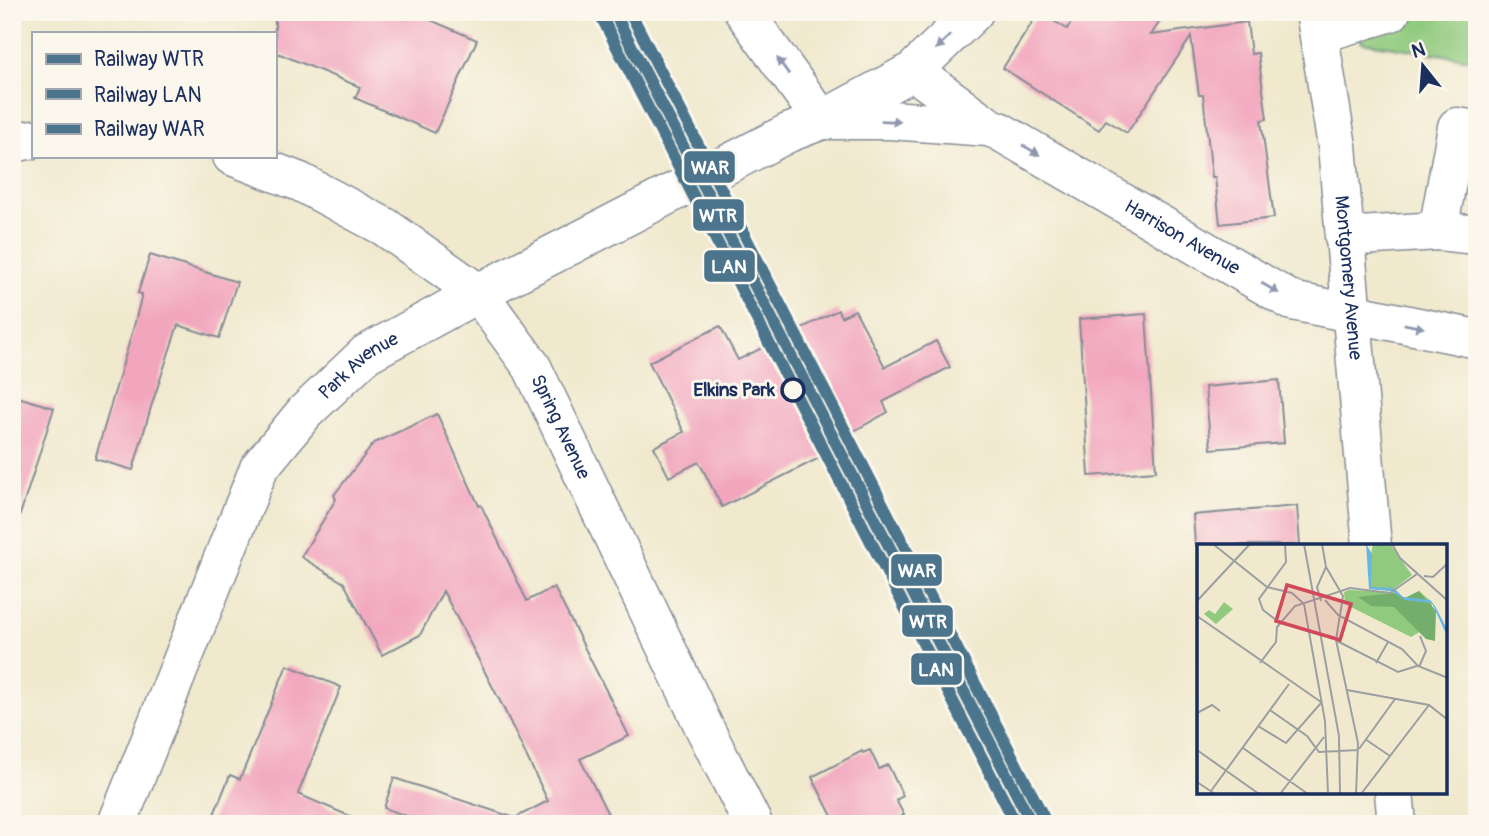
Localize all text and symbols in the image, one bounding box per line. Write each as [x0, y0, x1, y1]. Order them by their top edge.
legend [32, 32, 276, 158]
north arrow [1388, 32, 1458, 102]
one-way arrow [935, 33, 952, 50]
text: N [1409, 37, 1428, 64]
text: Railway WTR [94, 46, 204, 73]
one-way arrow [776, 57, 790, 75]
text: Railway LAN [94, 82, 202, 109]
one-way arrow [880, 115, 902, 126]
text: Railway WAR [94, 116, 205, 143]
one-way arrow [1021, 143, 1040, 156]
line badge: WAR [683, 150, 736, 184]
text: WAR [691, 156, 729, 180]
street label: Harrison Avenue [1120, 194, 1245, 281]
street label: Montgomery Avenue [1329, 195, 1368, 362]
line badge: WTR [692, 198, 745, 232]
text: WTR [699, 204, 737, 228]
line badge: LAN [703, 249, 756, 283]
text: LAN [711, 255, 747, 279]
one-way arrow [1260, 282, 1280, 294]
one-way arrow [1403, 320, 1425, 331]
street label: Park Avenue [314, 326, 403, 405]
street label: Spring Avenue [525, 371, 596, 484]
place label: Elkins Park [693, 378, 776, 402]
marker: Elkins Park [781, 378, 805, 402]
inset map [1197, 544, 1447, 794]
line badge: WAR [890, 553, 943, 587]
text: WAR [898, 559, 936, 583]
line badge: WTR [901, 604, 954, 638]
text: WTR [909, 610, 947, 634]
line badge: LAN [910, 652, 963, 686]
text: LAN [918, 658, 954, 682]

